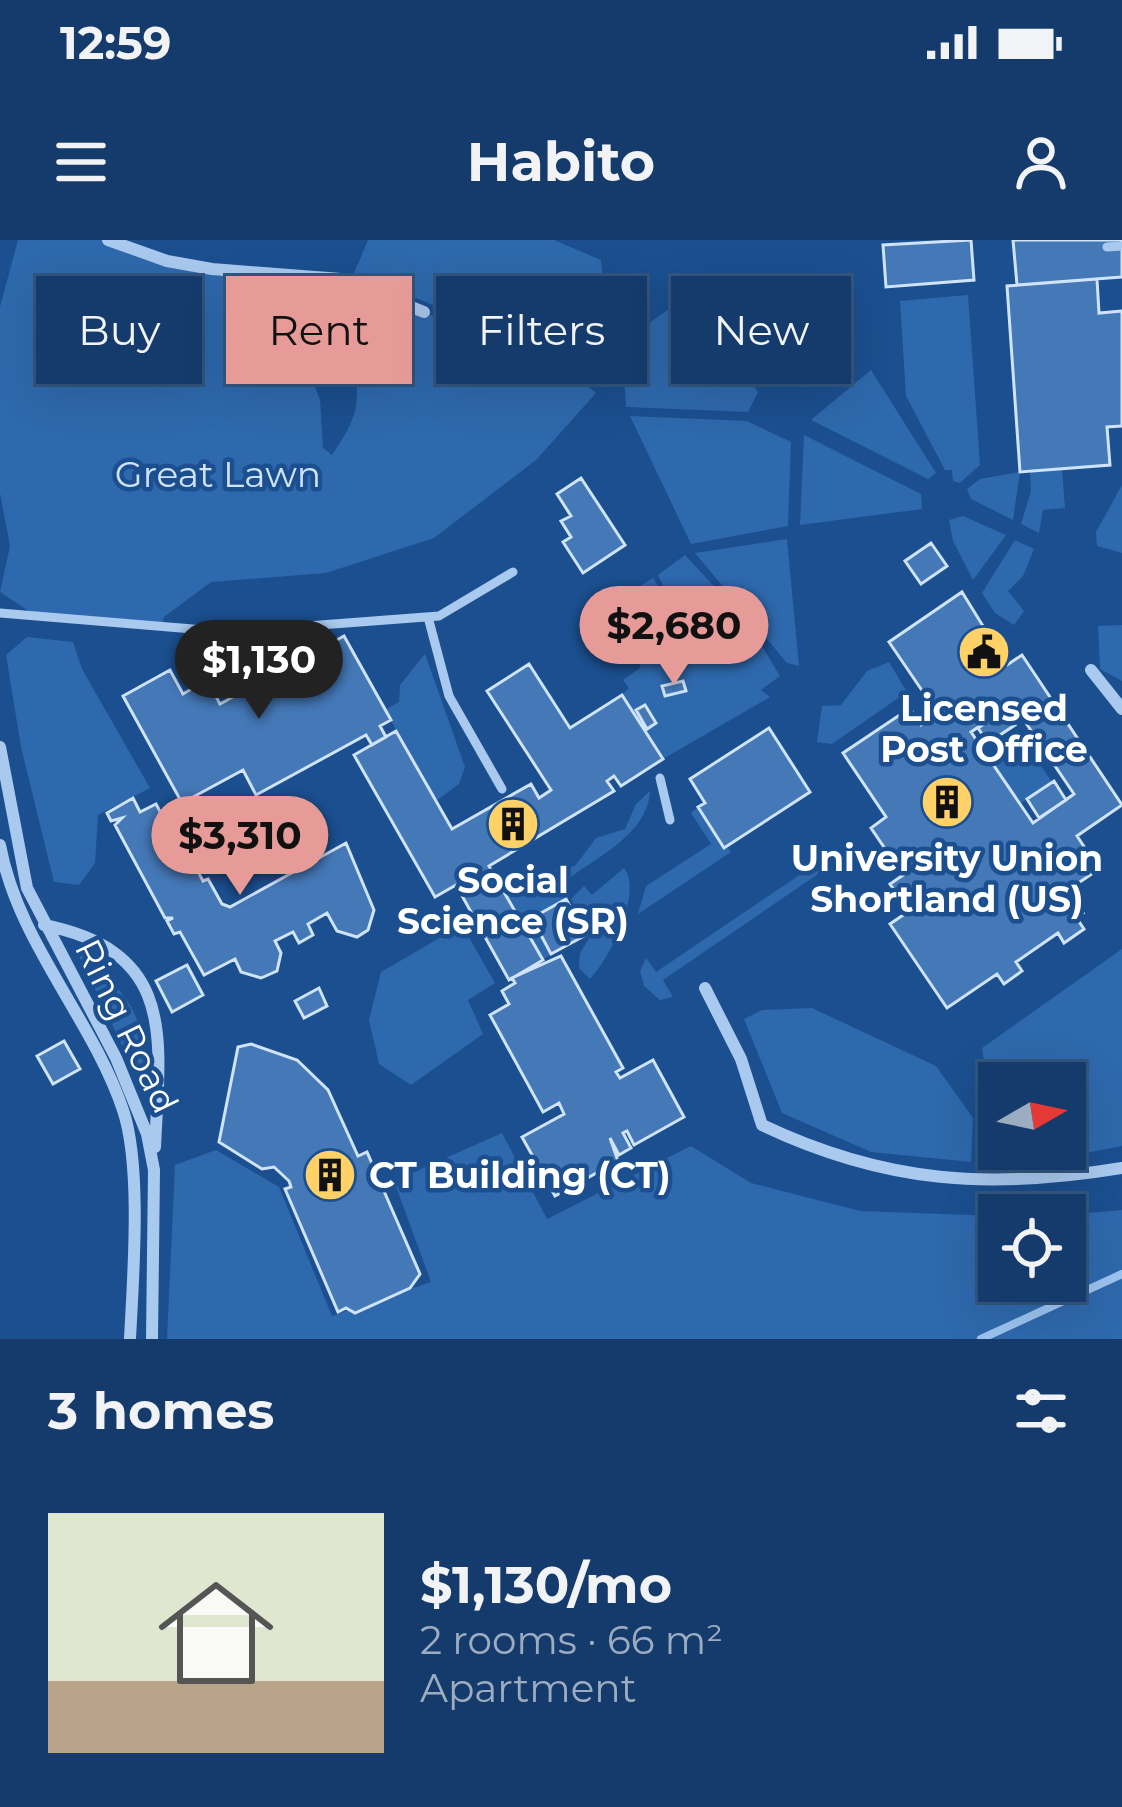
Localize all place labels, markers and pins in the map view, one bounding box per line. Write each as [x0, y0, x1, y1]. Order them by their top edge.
pin: $2,680 [576, 586, 772, 688]
pin: $1,130 [161, 620, 357, 722]
public building icon: Licensed Post Office [956, 624, 1012, 680]
place label: Licensed Post Office [880, 686, 1088, 771]
building icon: University Union Shortland (US) [919, 774, 975, 830]
pin: $3,310 [142, 796, 338, 898]
building icon: Social Science (SR) [485, 796, 541, 852]
place label: University Union Shortland (US) [791, 836, 1103, 921]
place label: Social Science (SR) [397, 858, 629, 943]
building icon: CT Building (CT) [302, 1147, 358, 1203]
place label: CT Building (CT) [369, 1153, 671, 1197]

